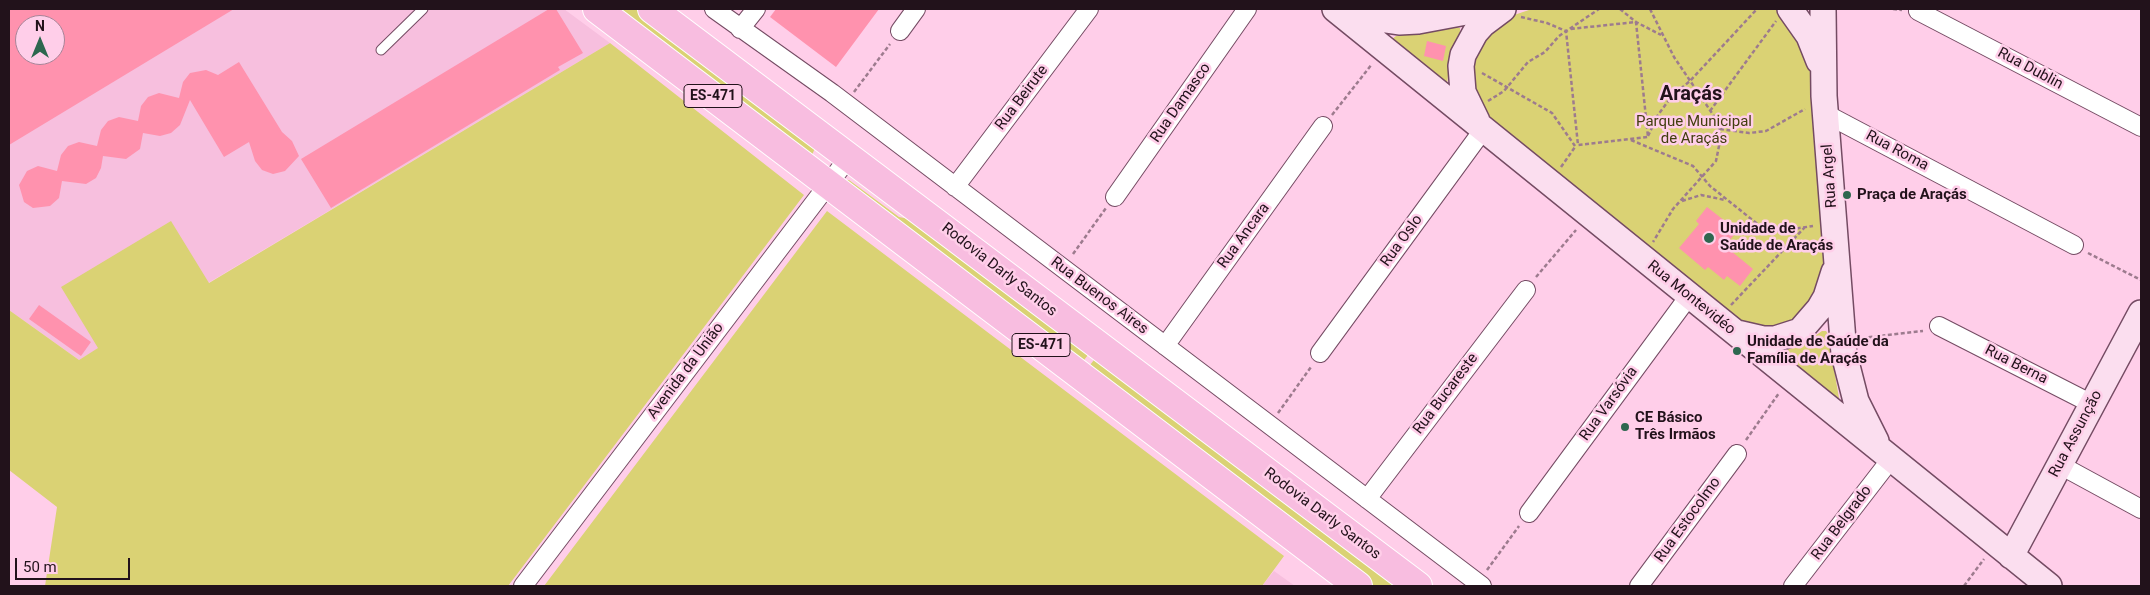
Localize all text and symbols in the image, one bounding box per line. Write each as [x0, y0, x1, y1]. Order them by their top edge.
north arrow [15, 15, 65, 65]
text: N [35, 18, 45, 34]
street label: Rua Dublin [1994, 44, 2066, 94]
street label: Rua Damasco [1147, 60, 1215, 146]
street label: Rua Beirute [992, 62, 1052, 134]
district label: Araçás [1660, 83, 1722, 107]
road number: ES-471 [684, 84, 742, 108]
park label: Parque Municipal de Araçás [1636, 113, 1752, 148]
street label: Rua Roma [1863, 127, 1931, 175]
street label: Rua Argel [1819, 143, 1841, 209]
place label: Praça de Araçás [1857, 186, 1967, 204]
marker: Praça de Araçás [1841, 189, 1853, 201]
street label: Rua Ancara [1214, 200, 1274, 272]
street label: Rua Oslo [1377, 212, 1427, 270]
street label: Rodovia Darly Santos [938, 219, 1060, 321]
place label: Unidade de Saúde de Araçás [1720, 220, 1833, 255]
marker: Unidade de Saúde de Araçás [1702, 231, 1716, 245]
street label: Rua Buenos Aires [1047, 254, 1151, 338]
street label: Rua Montevidéo [1643, 257, 1739, 339]
street label: Avenida da União [644, 319, 728, 423]
place label: Unidade de Saúde da Família de Araçás [1747, 333, 1889, 368]
road number: ES-471 [1012, 334, 1070, 356]
street label: Rua Berna [1982, 341, 2050, 389]
marker: Unidade de Saúde da Família de Araçás [1731, 345, 1743, 357]
street label: Rua Bucareste [1410, 350, 1482, 438]
street label: Rua Varsóvia [1576, 363, 1642, 445]
street label: Rua Assunção [2046, 387, 2106, 481]
place label: CE Básico Três Irmãos [1635, 409, 1716, 444]
marker: CE Básico Três Irmãos [1619, 421, 1631, 433]
street label: Rodovia Darly Santos [1260, 464, 1384, 564]
street label: Rua Estocolmo [1651, 474, 1725, 566]
street label: Rua Belgrado [1808, 482, 1876, 564]
scale bar [18, 548, 132, 580]
text: 50 m [23, 558, 57, 576]

